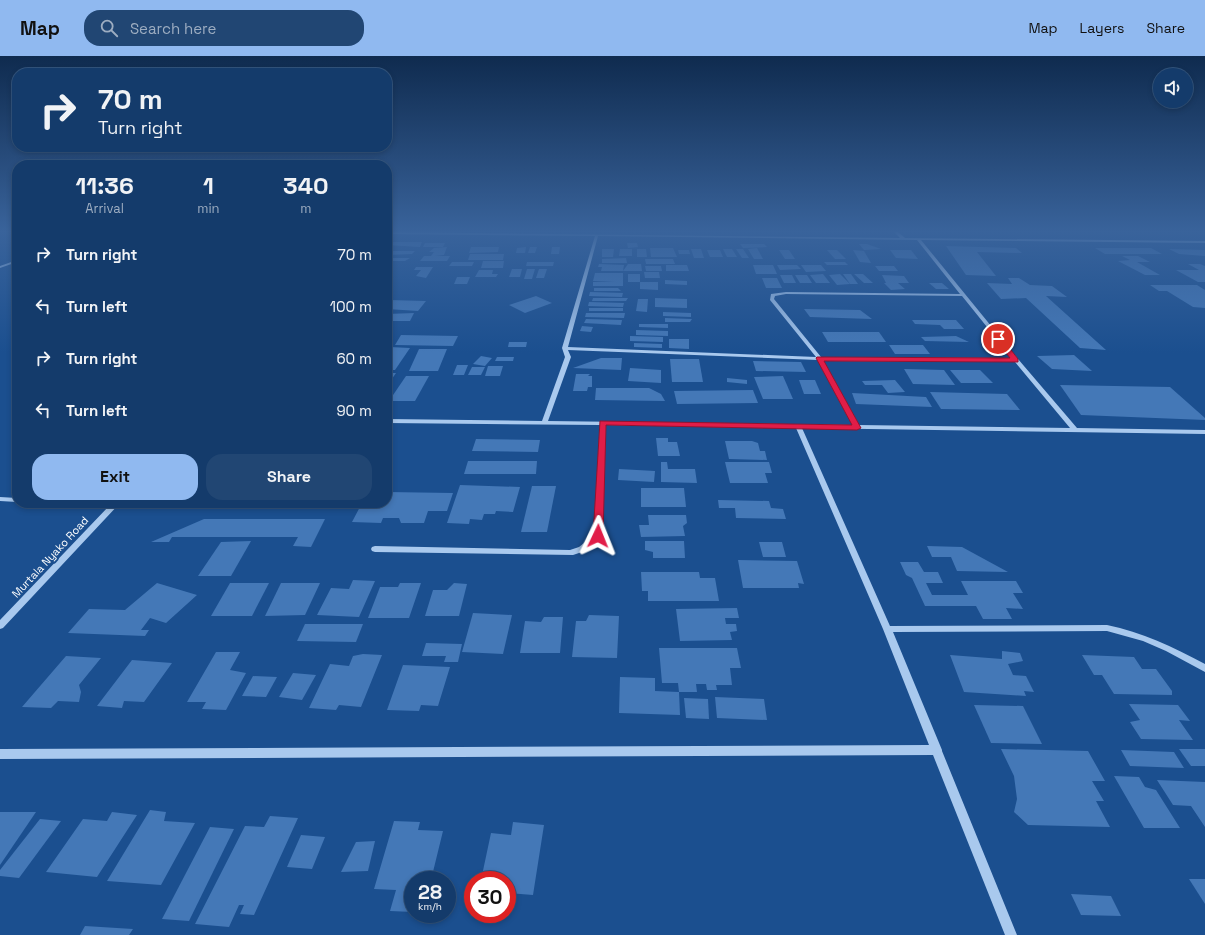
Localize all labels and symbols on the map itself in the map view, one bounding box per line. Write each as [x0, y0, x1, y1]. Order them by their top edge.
pin [981, 322, 1015, 356]
street label: Murtala Nyako Road [9, 513, 91, 601]
position arrow [577, 515, 619, 557]
speed limit sign: 30 [464, 871, 516, 923]

